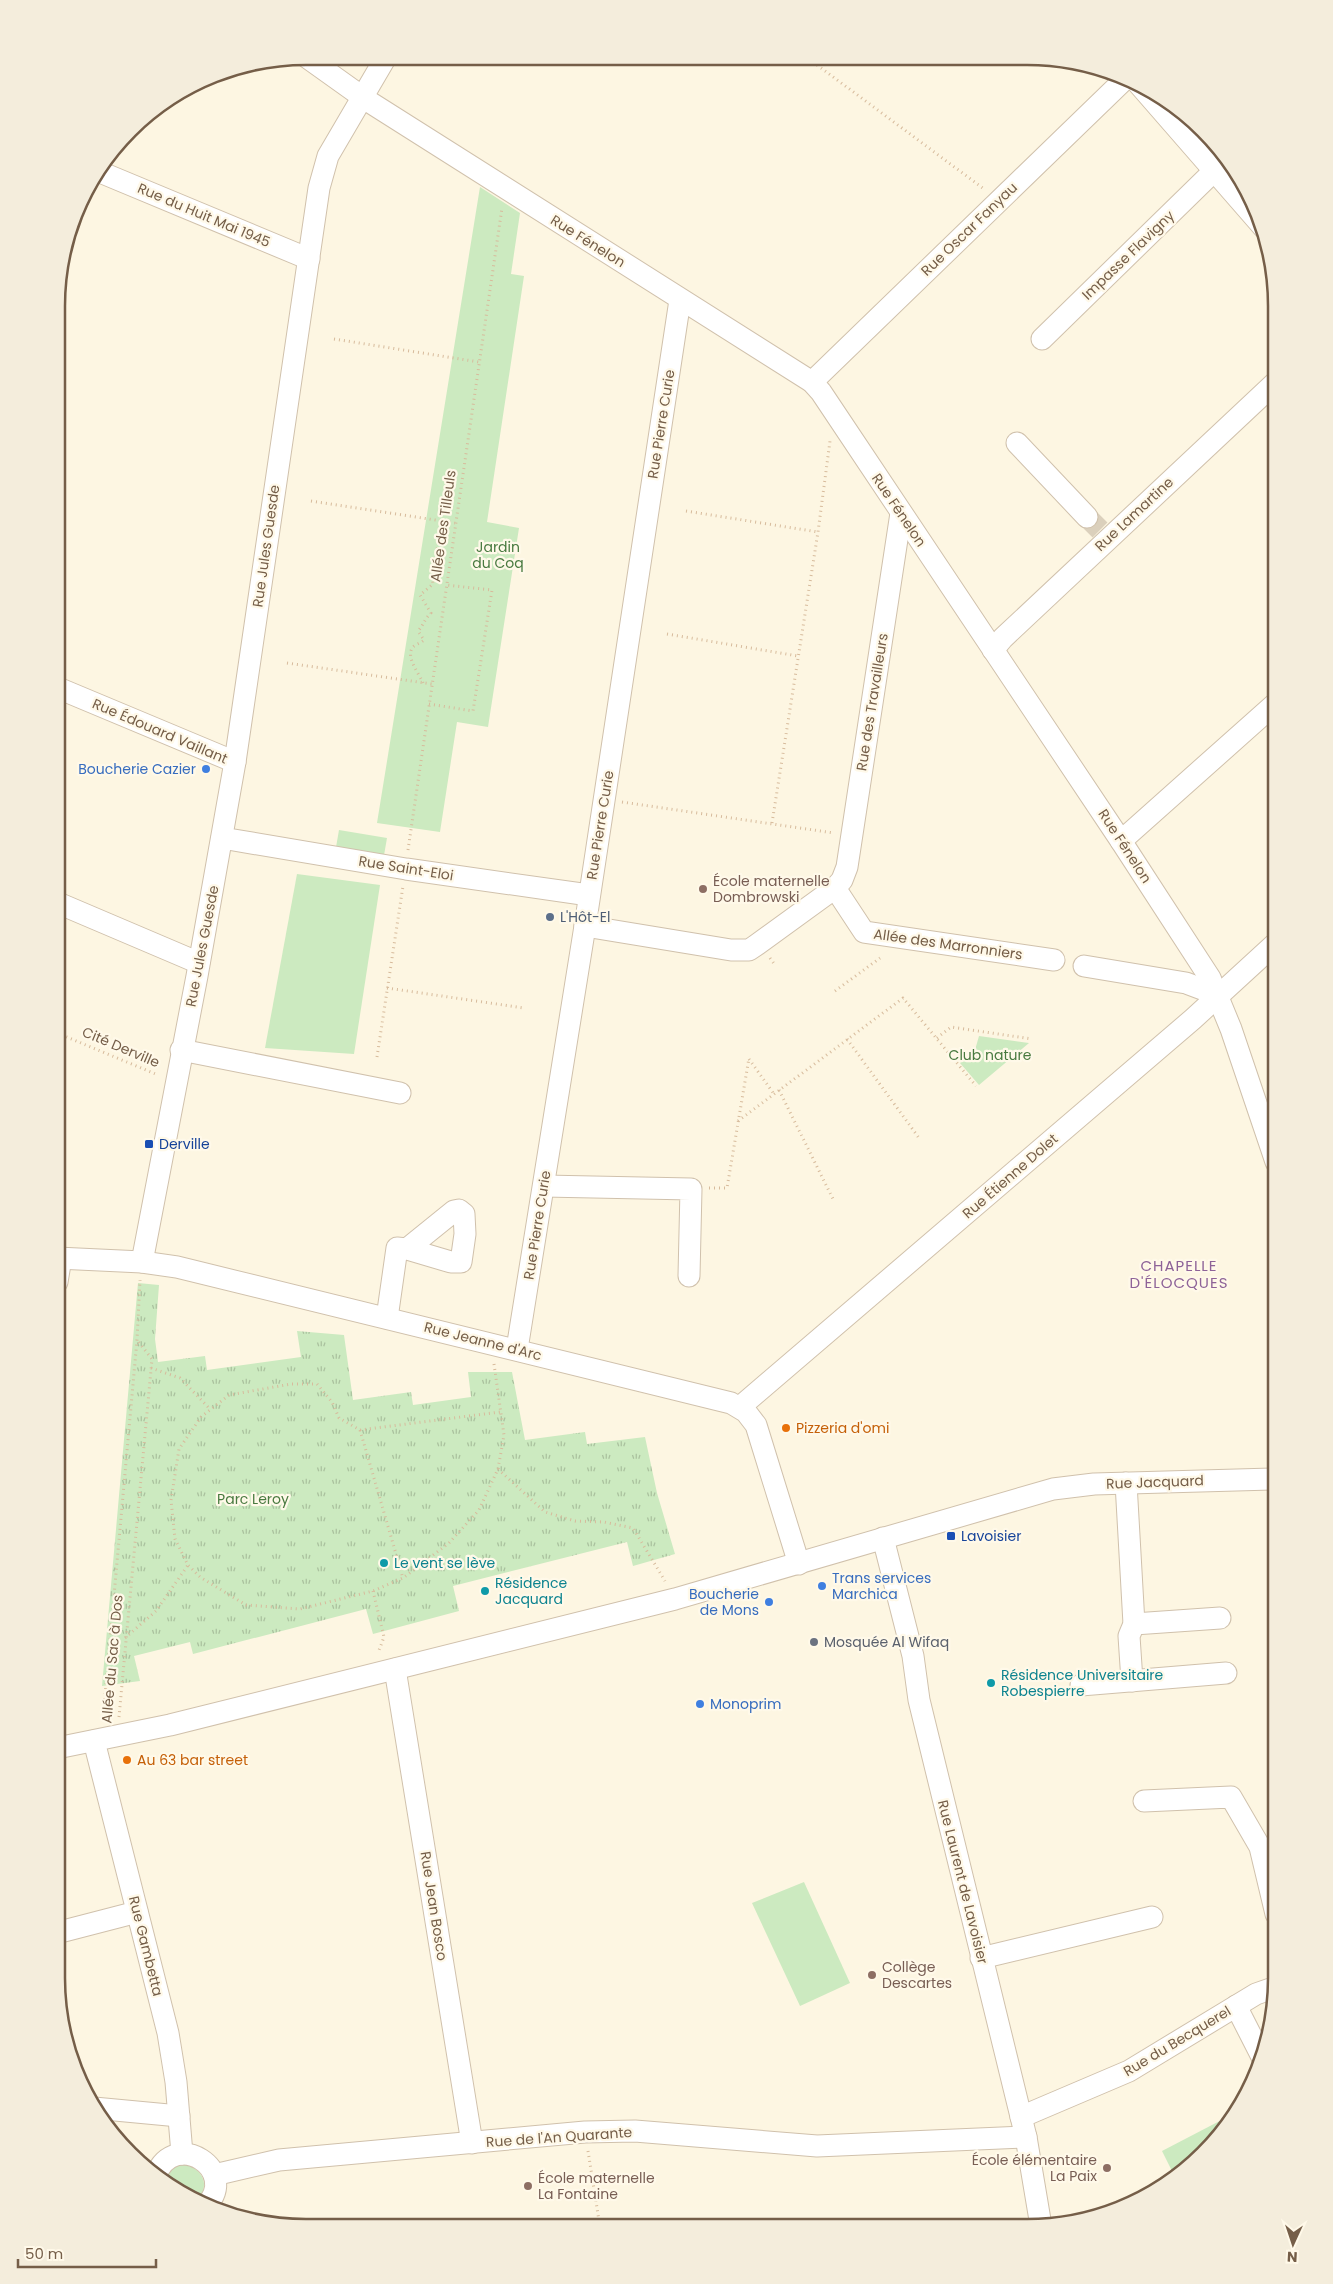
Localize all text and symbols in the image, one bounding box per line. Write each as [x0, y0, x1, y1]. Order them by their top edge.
street label: Rue du Huit Mai 1945 [134, 178, 274, 252]
street label: Rue Oscar Fanyau [916, 178, 1022, 280]
street label: Impasse Flavigny [1077, 206, 1179, 304]
street label: Rue Fénelon [547, 210, 629, 272]
street label: Rue Pierre Curie [643, 368, 680, 480]
street label: Allée des Tilleuls [425, 469, 461, 583]
street label: Rue Fénelon [867, 469, 931, 551]
street label: Rue Lamartine [1090, 472, 1178, 556]
street label: Rue Jules Guesde [248, 483, 285, 609]
park label: Jardin du Coq [472, 537, 524, 573]
street label: Rue des Travailleurs [851, 632, 893, 772]
street label: Rue Édouard Vaillant [89, 693, 231, 769]
place label: Boucherie Cazier [78, 759, 196, 779]
marker: Boucherie Cazier [200, 763, 212, 775]
street label: Rue Pierre Curie [582, 769, 619, 881]
street label: Rue Fénelon [1094, 805, 1156, 887]
street label: Rue Saint-Eloi [357, 851, 455, 885]
place label: École maternelle Dombrowski [713, 871, 830, 907]
street label: Rue Jules Guesde [180, 883, 224, 1008]
marker: École maternelle Dombrowski [697, 883, 709, 895]
place label: L'Hôt-El [560, 907, 610, 927]
marker: L'Hôt-El [544, 911, 556, 923]
street label: Allée des Marronniers [872, 924, 1024, 964]
street label: Cité Derville [79, 1022, 163, 1072]
park label: Club nature [949, 1045, 1032, 1065]
street label: Rue Étienne Dolet [958, 1129, 1062, 1223]
place label: Derville [159, 1134, 210, 1154]
marker: Derville [143, 1138, 155, 1150]
street label: Rue Pierre Curie [519, 1169, 556, 1281]
district label: CHAPELLE D'ÉLOCQUES [1130, 1255, 1228, 1293]
street label: Rue Jeanne d'Arc [422, 1317, 544, 1365]
place label: Pizzeria d'omi [796, 1418, 889, 1438]
marker: Pizzeria d'omi [780, 1422, 792, 1434]
street label: Rue Jacquard [1106, 1470, 1204, 1494]
park label: Parc Leroy [217, 1489, 289, 1509]
place label: Lavoisier [961, 1526, 1021, 1546]
marker: Lavoisier [945, 1530, 957, 1542]
place label: Le vent se lève [394, 1553, 495, 1573]
marker: Le vent se lève [378, 1557, 390, 1569]
place label: Trans services Marchica [832, 1568, 931, 1604]
place label: Résidence Jacquard [495, 1573, 568, 1609]
marker: Trans services Marchica [816, 1580, 828, 1592]
place label: Boucherie de Mons [689, 1584, 759, 1620]
marker: Résidence Jacquard [479, 1585, 491, 1597]
street label: Allée du Sac à Dos [96, 1594, 128, 1724]
marker: Boucherie de Mons [763, 1596, 775, 1608]
place label: Mosquée Al Wifaq [824, 1632, 949, 1652]
marker: Mosquée Al Wifaq [808, 1636, 820, 1648]
place label: Résidence Universitaire Robespierre [1001, 1665, 1164, 1701]
marker: Résidence Universitaire Robespierre [985, 1677, 997, 1689]
place label: Monoprim [710, 1694, 781, 1714]
marker: Monoprim [694, 1698, 706, 1710]
place label: Au 63 bar street [137, 1750, 248, 1770]
marker: Au 63 bar street [121, 1754, 133, 1766]
street label: Rue Laurent de Lavoisier [933, 1798, 993, 1966]
street label: Rue Jean Bosco [415, 1850, 453, 1962]
street label: Rue Gambetta [124, 1894, 168, 1998]
place label: Collège Descartes [882, 1957, 952, 1993]
marker: Collège Descartes [866, 1969, 878, 1981]
street label: Rue du Becquerel [1119, 2001, 1235, 2081]
street label: Rue de l'An Quarante [485, 2122, 633, 2152]
place label: École élémentaire La Paix [972, 2150, 1097, 2186]
marker: École élémentaire La Paix [1101, 2162, 1113, 2174]
place label: École maternelle La Fontaine [538, 2168, 655, 2204]
marker: École maternelle La Fontaine [522, 2180, 534, 2192]
north arrow [1268, 2219, 1318, 2269]
scale bar [18, 2236, 155, 2268]
text: 50 m [25, 2243, 63, 2264]
text: N [1287, 2247, 1298, 2267]

